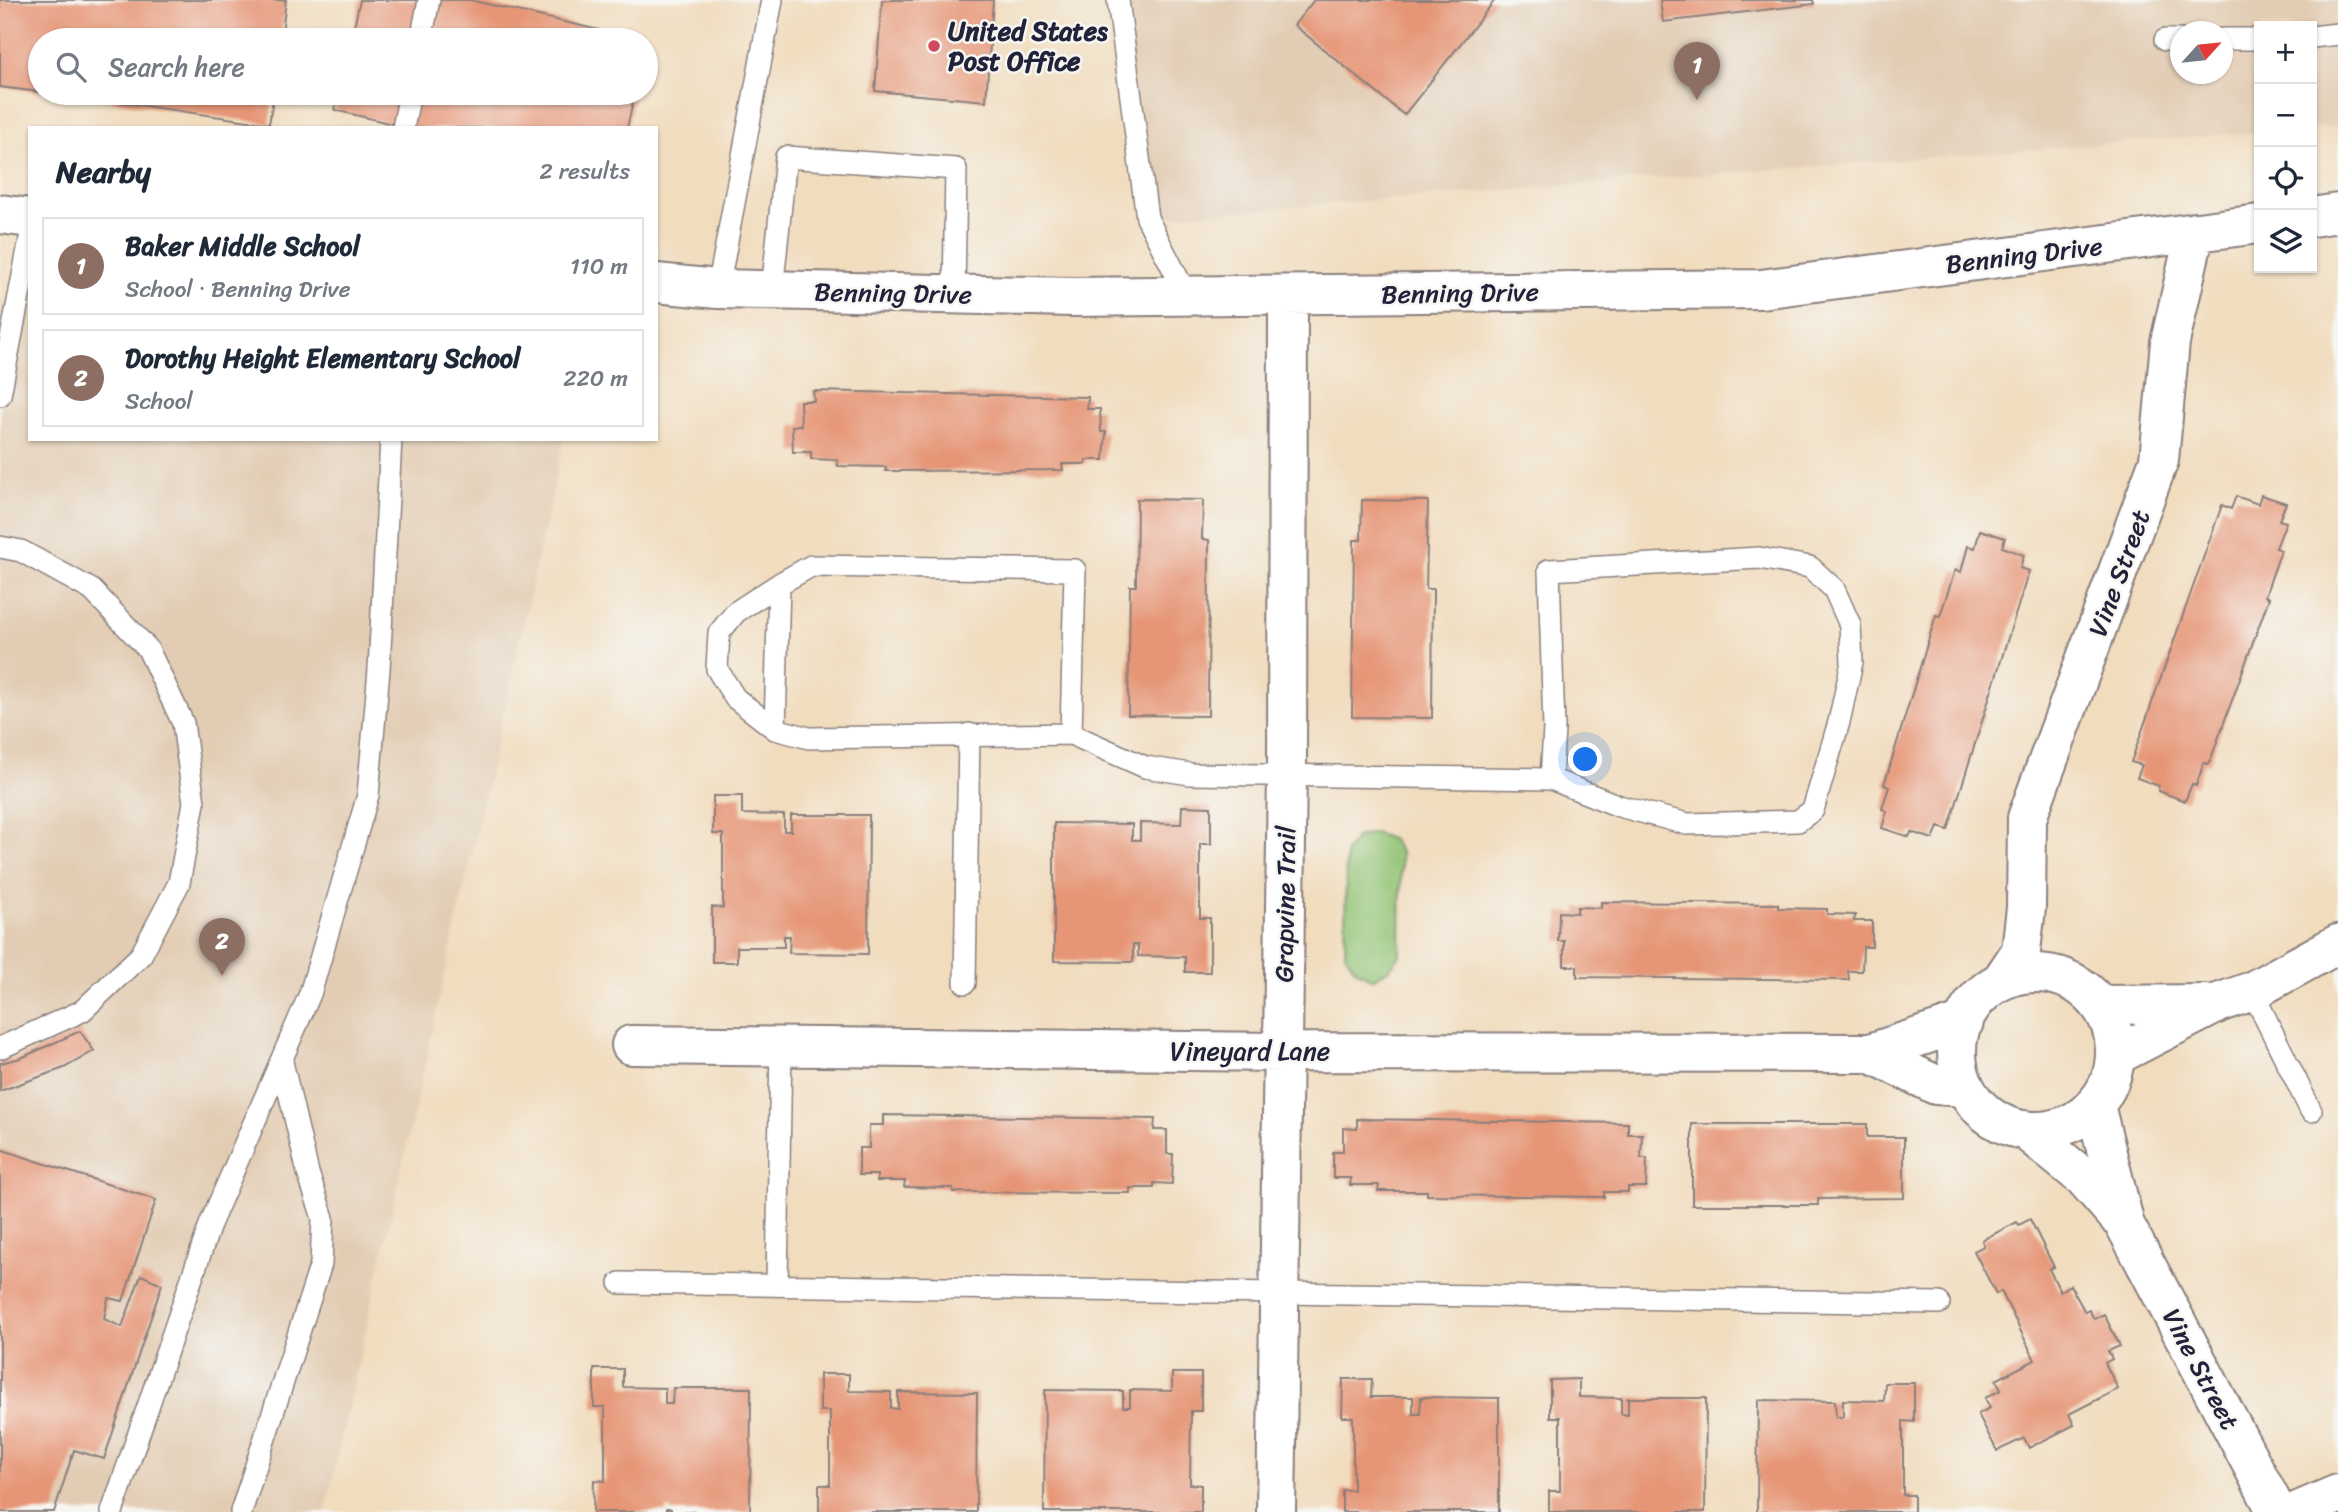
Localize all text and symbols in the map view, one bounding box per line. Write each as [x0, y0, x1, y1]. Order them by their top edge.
place label: United States Post Office [948, 8, 1109, 84]
north arrow [2170, 21, 2233, 84]
map controls [2254, 21, 2317, 273]
button: + [2254, 21, 2317, 84]
search box [28, 28, 658, 105]
marker: United States Post Office [926, 38, 942, 54]
pin: 1 [1674, 42, 1720, 100]
text: Search here [108, 44, 245, 90]
icon: search [52, 48, 90, 86]
button: − [2254, 84, 2317, 147]
text: Nearby [56, 145, 151, 199]
button: locate [2254, 147, 2317, 210]
text: 2 results [539, 151, 630, 192]
button: layers [2254, 210, 2317, 273]
text: Baker Middle School [125, 223, 360, 269]
street label: Benning Drive [1943, 223, 2105, 287]
text: 1 [76, 246, 86, 287]
text: 110 m [570, 246, 628, 287]
text: School · Benning Drive [125, 269, 351, 310]
street label: Benning Drive [814, 269, 972, 317]
street label: Benning Drive [1381, 269, 1539, 317]
text: Dorothy Height Elementary School [125, 335, 521, 381]
text: 2 [74, 358, 88, 399]
text: 220 m [563, 358, 628, 399]
text: School [125, 381, 193, 422]
street label: Vine Street [2075, 503, 2163, 643]
your location [1568, 742, 1602, 776]
street label: Grapvine Trail [1261, 825, 1309, 983]
pin: 2 [199, 918, 245, 976]
street label: Vineyard Lane [1170, 1028, 1330, 1074]
street label: Vine Street [2150, 1300, 2252, 1438]

